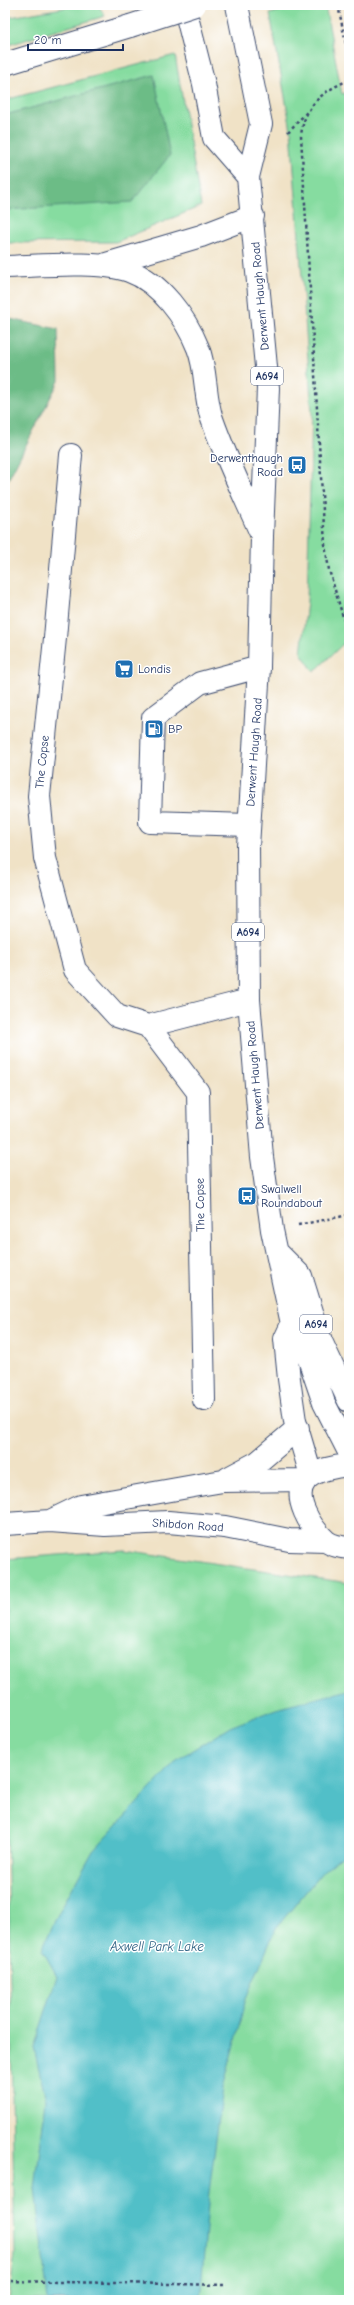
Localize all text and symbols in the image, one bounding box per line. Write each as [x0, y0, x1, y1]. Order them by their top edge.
scale bar [28, 26, 123, 52]
text: 20 m [34, 33, 62, 47]
street label: Derwent Haugh Road [248, 241, 272, 351]
road number: A694 [251, 367, 283, 385]
place label: Derwenthaugh Road [210, 451, 283, 479]
bus stop icon: Derwenthaugh Road [286, 454, 308, 476]
supermarket icon: Londis [113, 658, 135, 680]
place label: Londis [138, 662, 171, 676]
street label: Derwent Haugh Road [243, 697, 265, 807]
fuel station icon: BP [143, 718, 165, 740]
place label: BP [168, 722, 182, 736]
street label: The Copse [32, 735, 52, 789]
road number: A694 [232, 923, 264, 941]
street label: Derwent Haugh Road [243, 1020, 267, 1130]
street label: The Copse [193, 1178, 207, 1232]
place label: Swalwell Roundabout [261, 1182, 323, 1210]
bus stop icon: Swalwell Roundabout [236, 1185, 258, 1207]
road number: A694 [300, 1315, 332, 1333]
street label: Shibdon Road [152, 1516, 224, 1534]
water label: Axwell Park Lake [109, 1939, 204, 1954]

